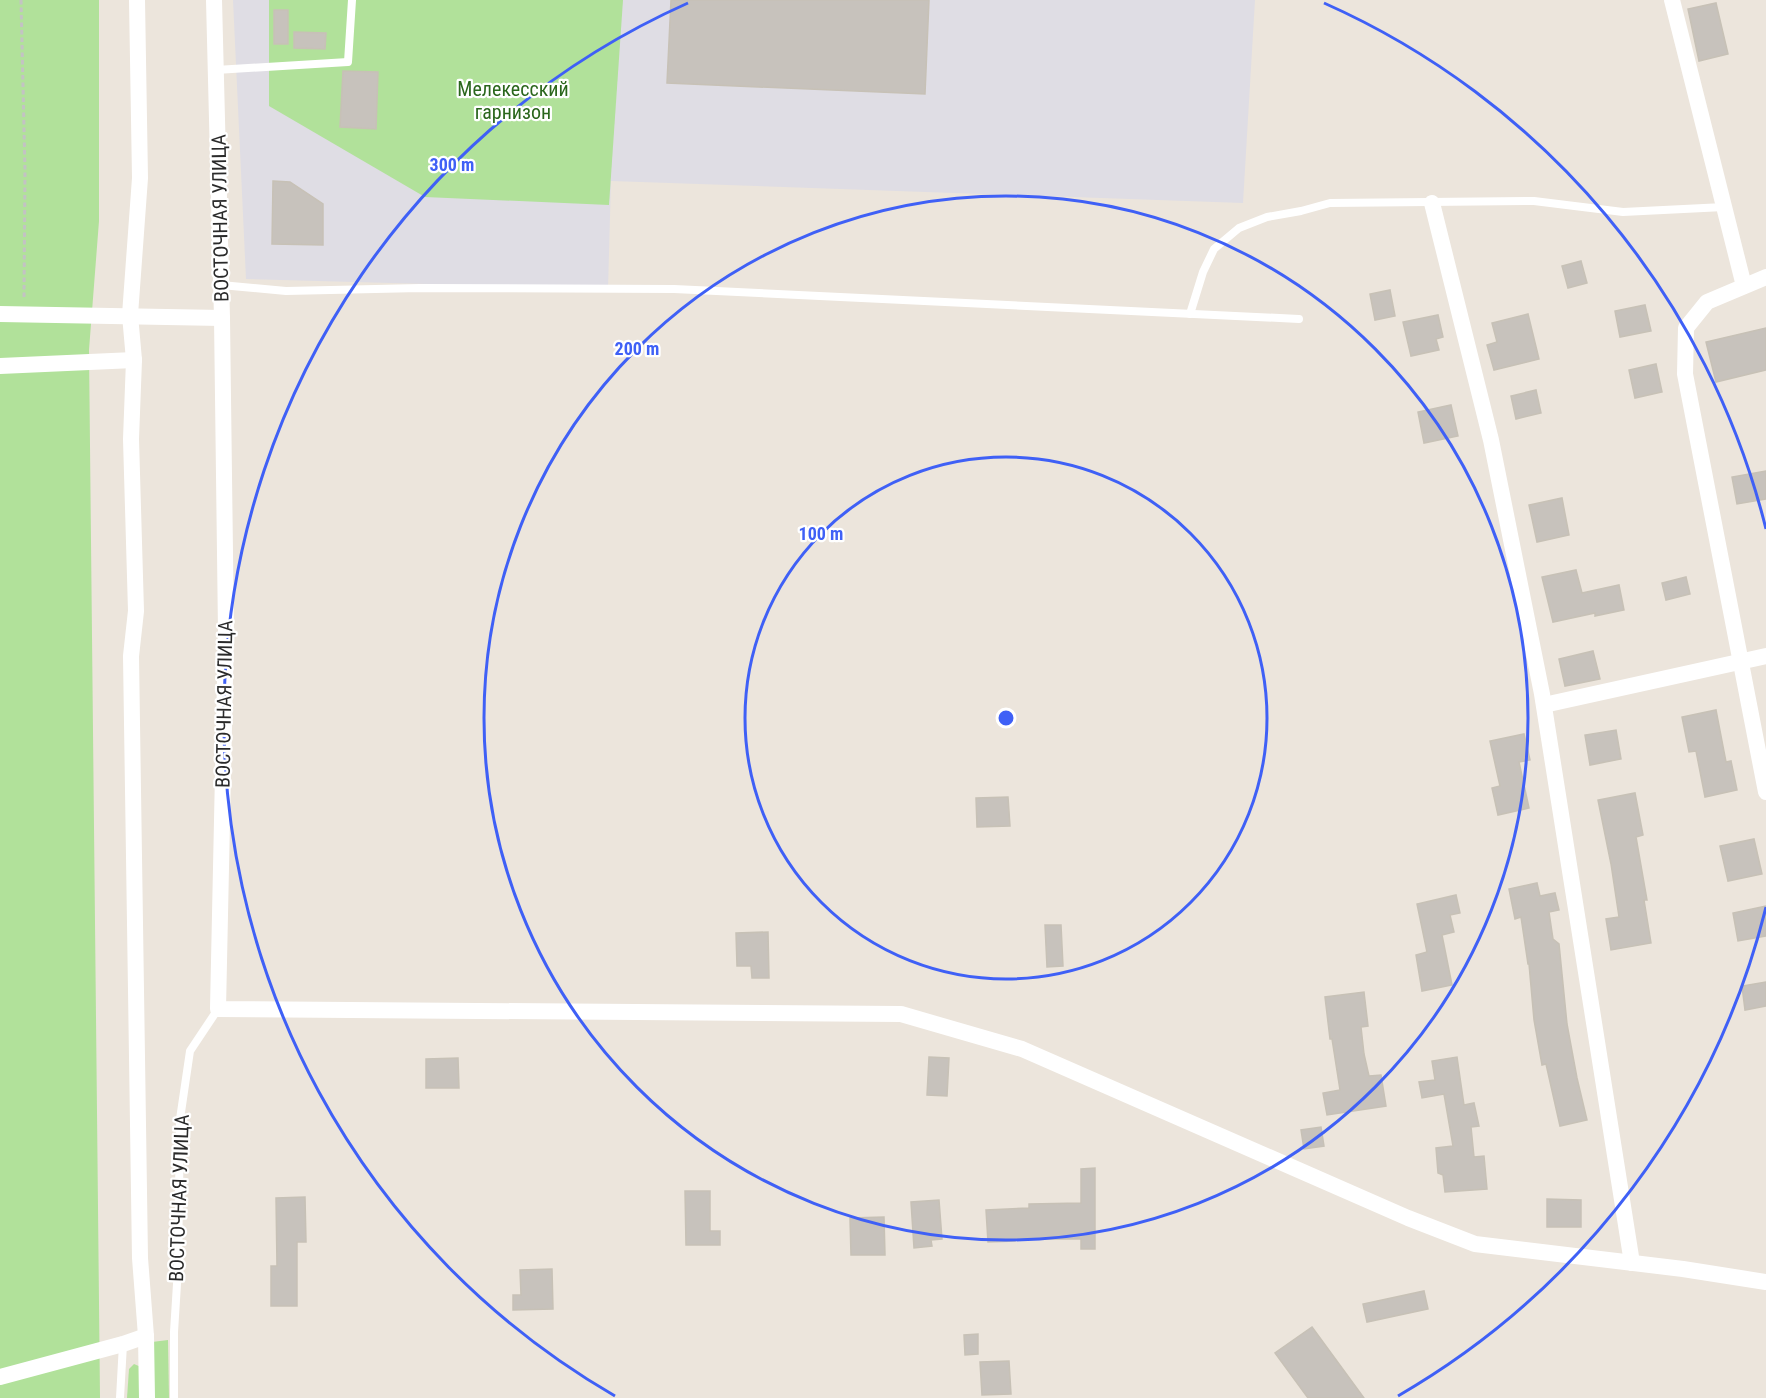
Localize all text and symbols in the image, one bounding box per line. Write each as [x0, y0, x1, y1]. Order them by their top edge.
park label: Мелекесский гарнизон [457, 77, 569, 124]
street label: ВОСТОЧНАЯ УЛИЦА [207, 133, 233, 302]
text: 300 m [430, 154, 474, 175]
text: 200 m [615, 338, 659, 359]
text: 100 m [799, 523, 843, 544]
street label: ВОСТОЧНАЯ УЛИЦА [211, 619, 237, 788]
centre of rings [996, 708, 1016, 728]
street label: ВОСТОЧНАЯ УЛИЦА [164, 1113, 194, 1282]

